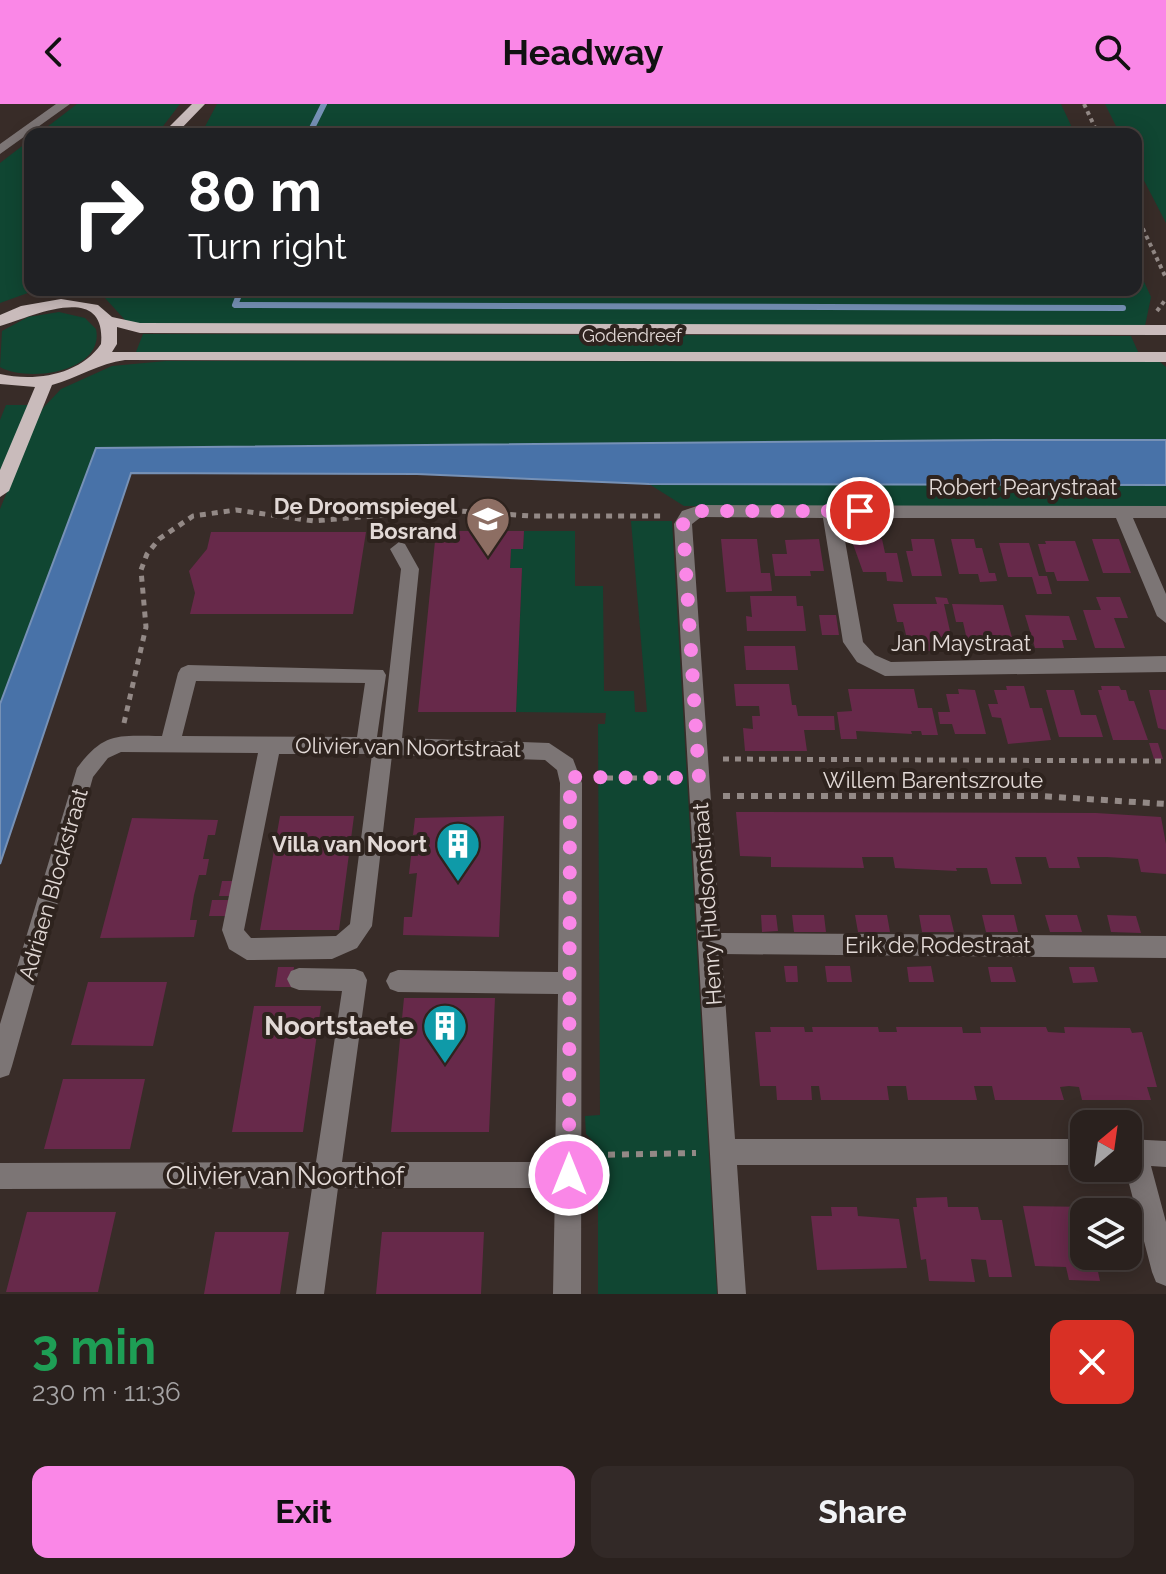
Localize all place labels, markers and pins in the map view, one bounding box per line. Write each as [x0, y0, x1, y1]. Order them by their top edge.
pin [826, 477, 894, 545]
place label: De Droomspiegel Bosrand [274, 493, 458, 544]
school or university icon: De Droomspiegel Bosrand [464, 495, 512, 558]
building icon: Villa van Noort [434, 820, 482, 883]
place label: Villa van Noort [272, 831, 428, 857]
building icon: Noortstaete [421, 1002, 469, 1065]
place label: Noortstaete [264, 1011, 414, 1041]

